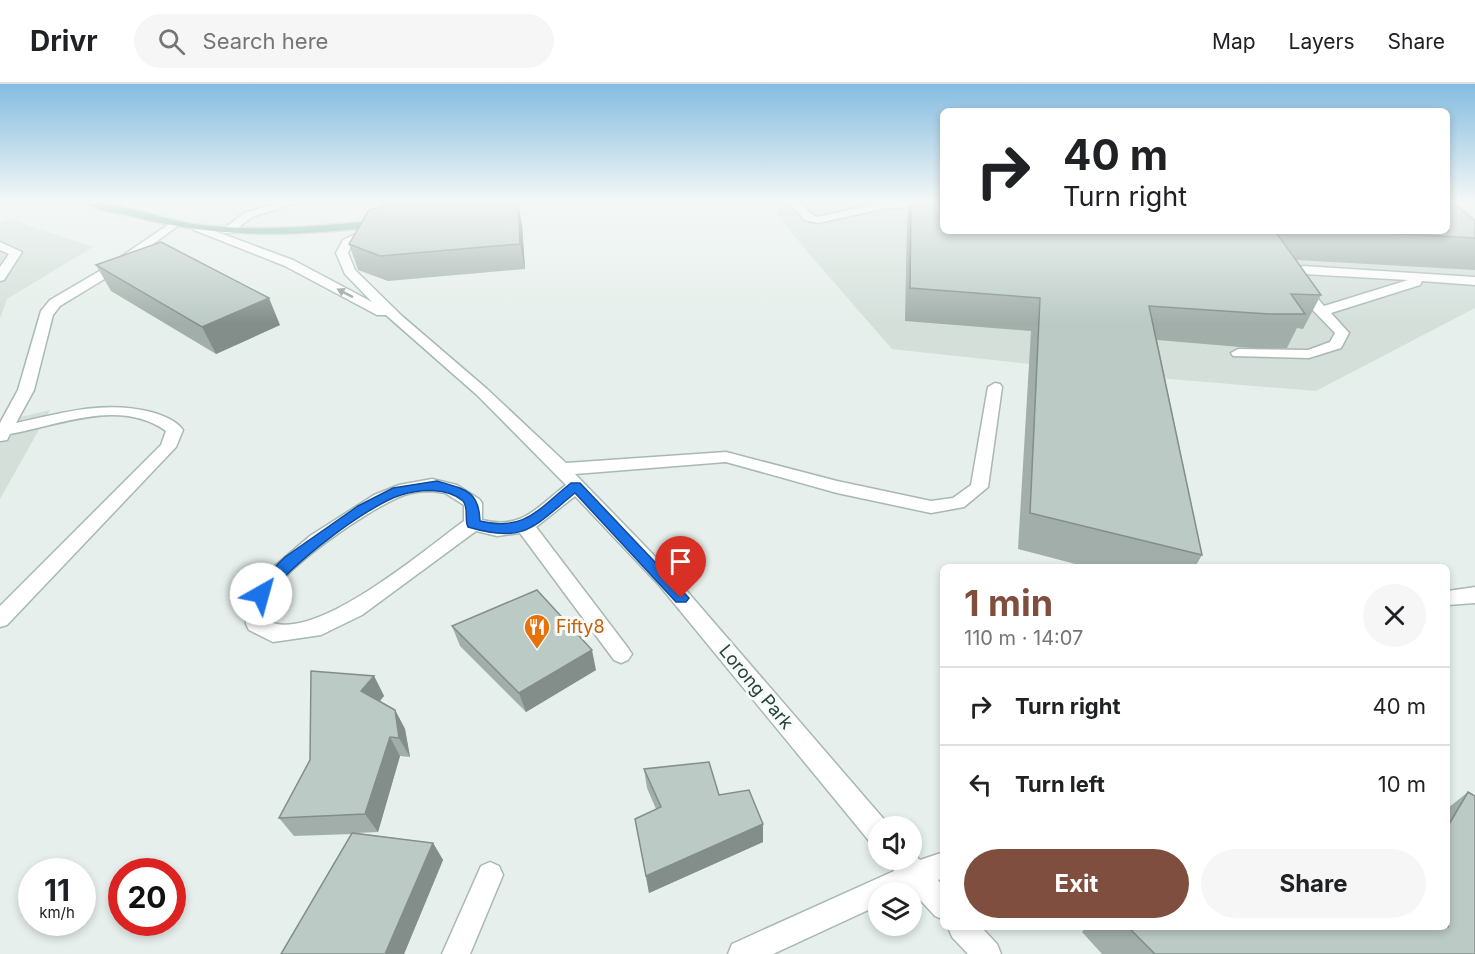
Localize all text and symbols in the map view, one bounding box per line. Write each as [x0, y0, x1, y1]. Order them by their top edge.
search box [134, 14, 554, 68]
text: Drivr [30, 24, 98, 58]
icon: search [155, 25, 188, 58]
text: Search here [203, 28, 328, 54]
text: Map [1212, 29, 1256, 54]
text: Layers [1289, 29, 1355, 54]
text: Share [1388, 29, 1445, 54]
text: 40 m [1063, 129, 1168, 180]
icon: right [964, 132, 1042, 210]
text: Turn right [1063, 180, 1187, 213]
one-way arrow [336, 288, 354, 298]
pin [655, 536, 706, 598]
icon: arrive [664, 545, 697, 578]
position arrow [229, 562, 293, 626]
text: 1 min [964, 581, 1053, 625]
button: close [1363, 584, 1426, 647]
restaurant icon: Fifty8 [522, 612, 552, 650]
place label: Fifty8 [556, 616, 605, 637]
text: 110 m · 14:07 [964, 626, 1083, 650]
street label: Lorong Park [715, 640, 798, 733]
icon: right [964, 690, 997, 723]
text: Turn right [1015, 693, 1121, 719]
text: 40 m [1372, 693, 1426, 719]
icon: left [964, 768, 997, 801]
text: Turn left [1015, 771, 1105, 797]
text: 10 m [1378, 771, 1426, 797]
map controls [868, 816, 922, 936]
button: sound [868, 816, 922, 870]
button: Exit [964, 849, 1189, 918]
button: Share [1201, 849, 1426, 918]
speed limit sign: 20 [108, 858, 186, 936]
text: 11 [44, 872, 70, 908]
button: layers [868, 882, 922, 936]
text: km/h [39, 903, 75, 922]

